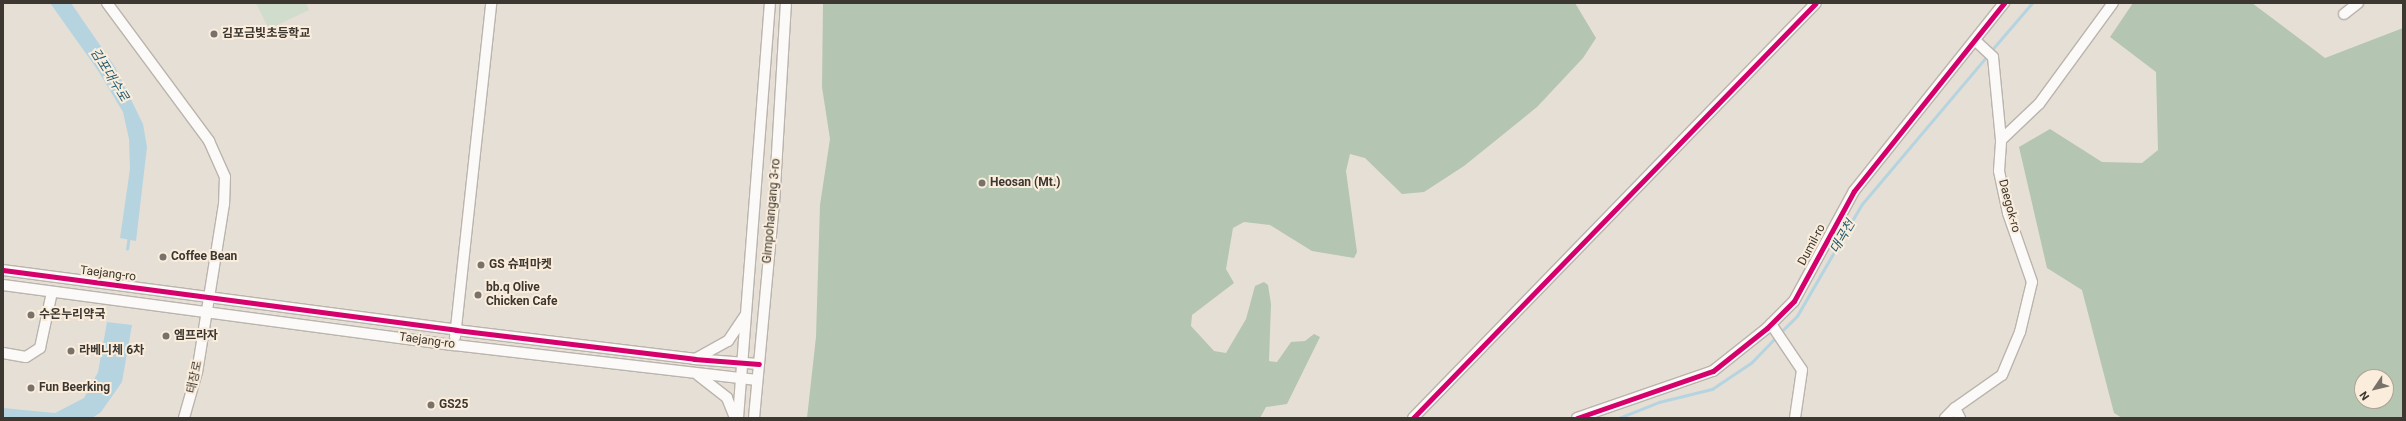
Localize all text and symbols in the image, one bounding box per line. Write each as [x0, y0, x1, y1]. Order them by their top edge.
place label: 김포금빛초등학교 [222, 27, 310, 41]
marker: 김포금빛초등학교 [209, 29, 219, 39]
water label: 김포대수로 [87, 46, 131, 104]
street label: Gimpohangang 3-ro [760, 158, 784, 264]
place label: Heosan (Mt.) [990, 176, 1060, 190]
marker: Heosan (Mt.) [977, 178, 987, 188]
street label: Daegok-ro [1995, 178, 2023, 234]
water label: 대곡천 [1827, 218, 1859, 256]
street label: Dumil-ro [1795, 222, 1829, 268]
place label: Coffee Bean [171, 250, 237, 264]
marker: Coffee Bean [158, 252, 168, 262]
place label: GS 슈퍼마켓 [489, 258, 552, 272]
marker: GS 슈퍼마켓 [476, 260, 486, 270]
street label: Taejang-ro [79, 263, 137, 285]
place label: bb.q Olive Chicken Cafe [486, 281, 557, 309]
marker: bb.q Olive Chicken Cafe [473, 290, 483, 300]
place label: 수온누리약국 [39, 308, 105, 322]
marker: 수온누리약국 [26, 310, 36, 320]
place label: 엠프라자 [174, 329, 218, 343]
street label: Taejang-ro [398, 330, 456, 352]
marker: 엠프라자 [161, 331, 171, 341]
place label: 라베니체 6차 [79, 344, 144, 358]
marker: 라베니체 6차 [66, 346, 76, 356]
street label: 태장로 [185, 359, 205, 395]
north arrow [2354, 369, 2394, 409]
place label: Fun Beerking [39, 381, 110, 395]
marker: Fun Beerking [26, 383, 36, 393]
text: N [2357, 389, 2372, 403]
place label: GS25 [439, 398, 468, 412]
marker: GS25 [426, 400, 436, 410]

